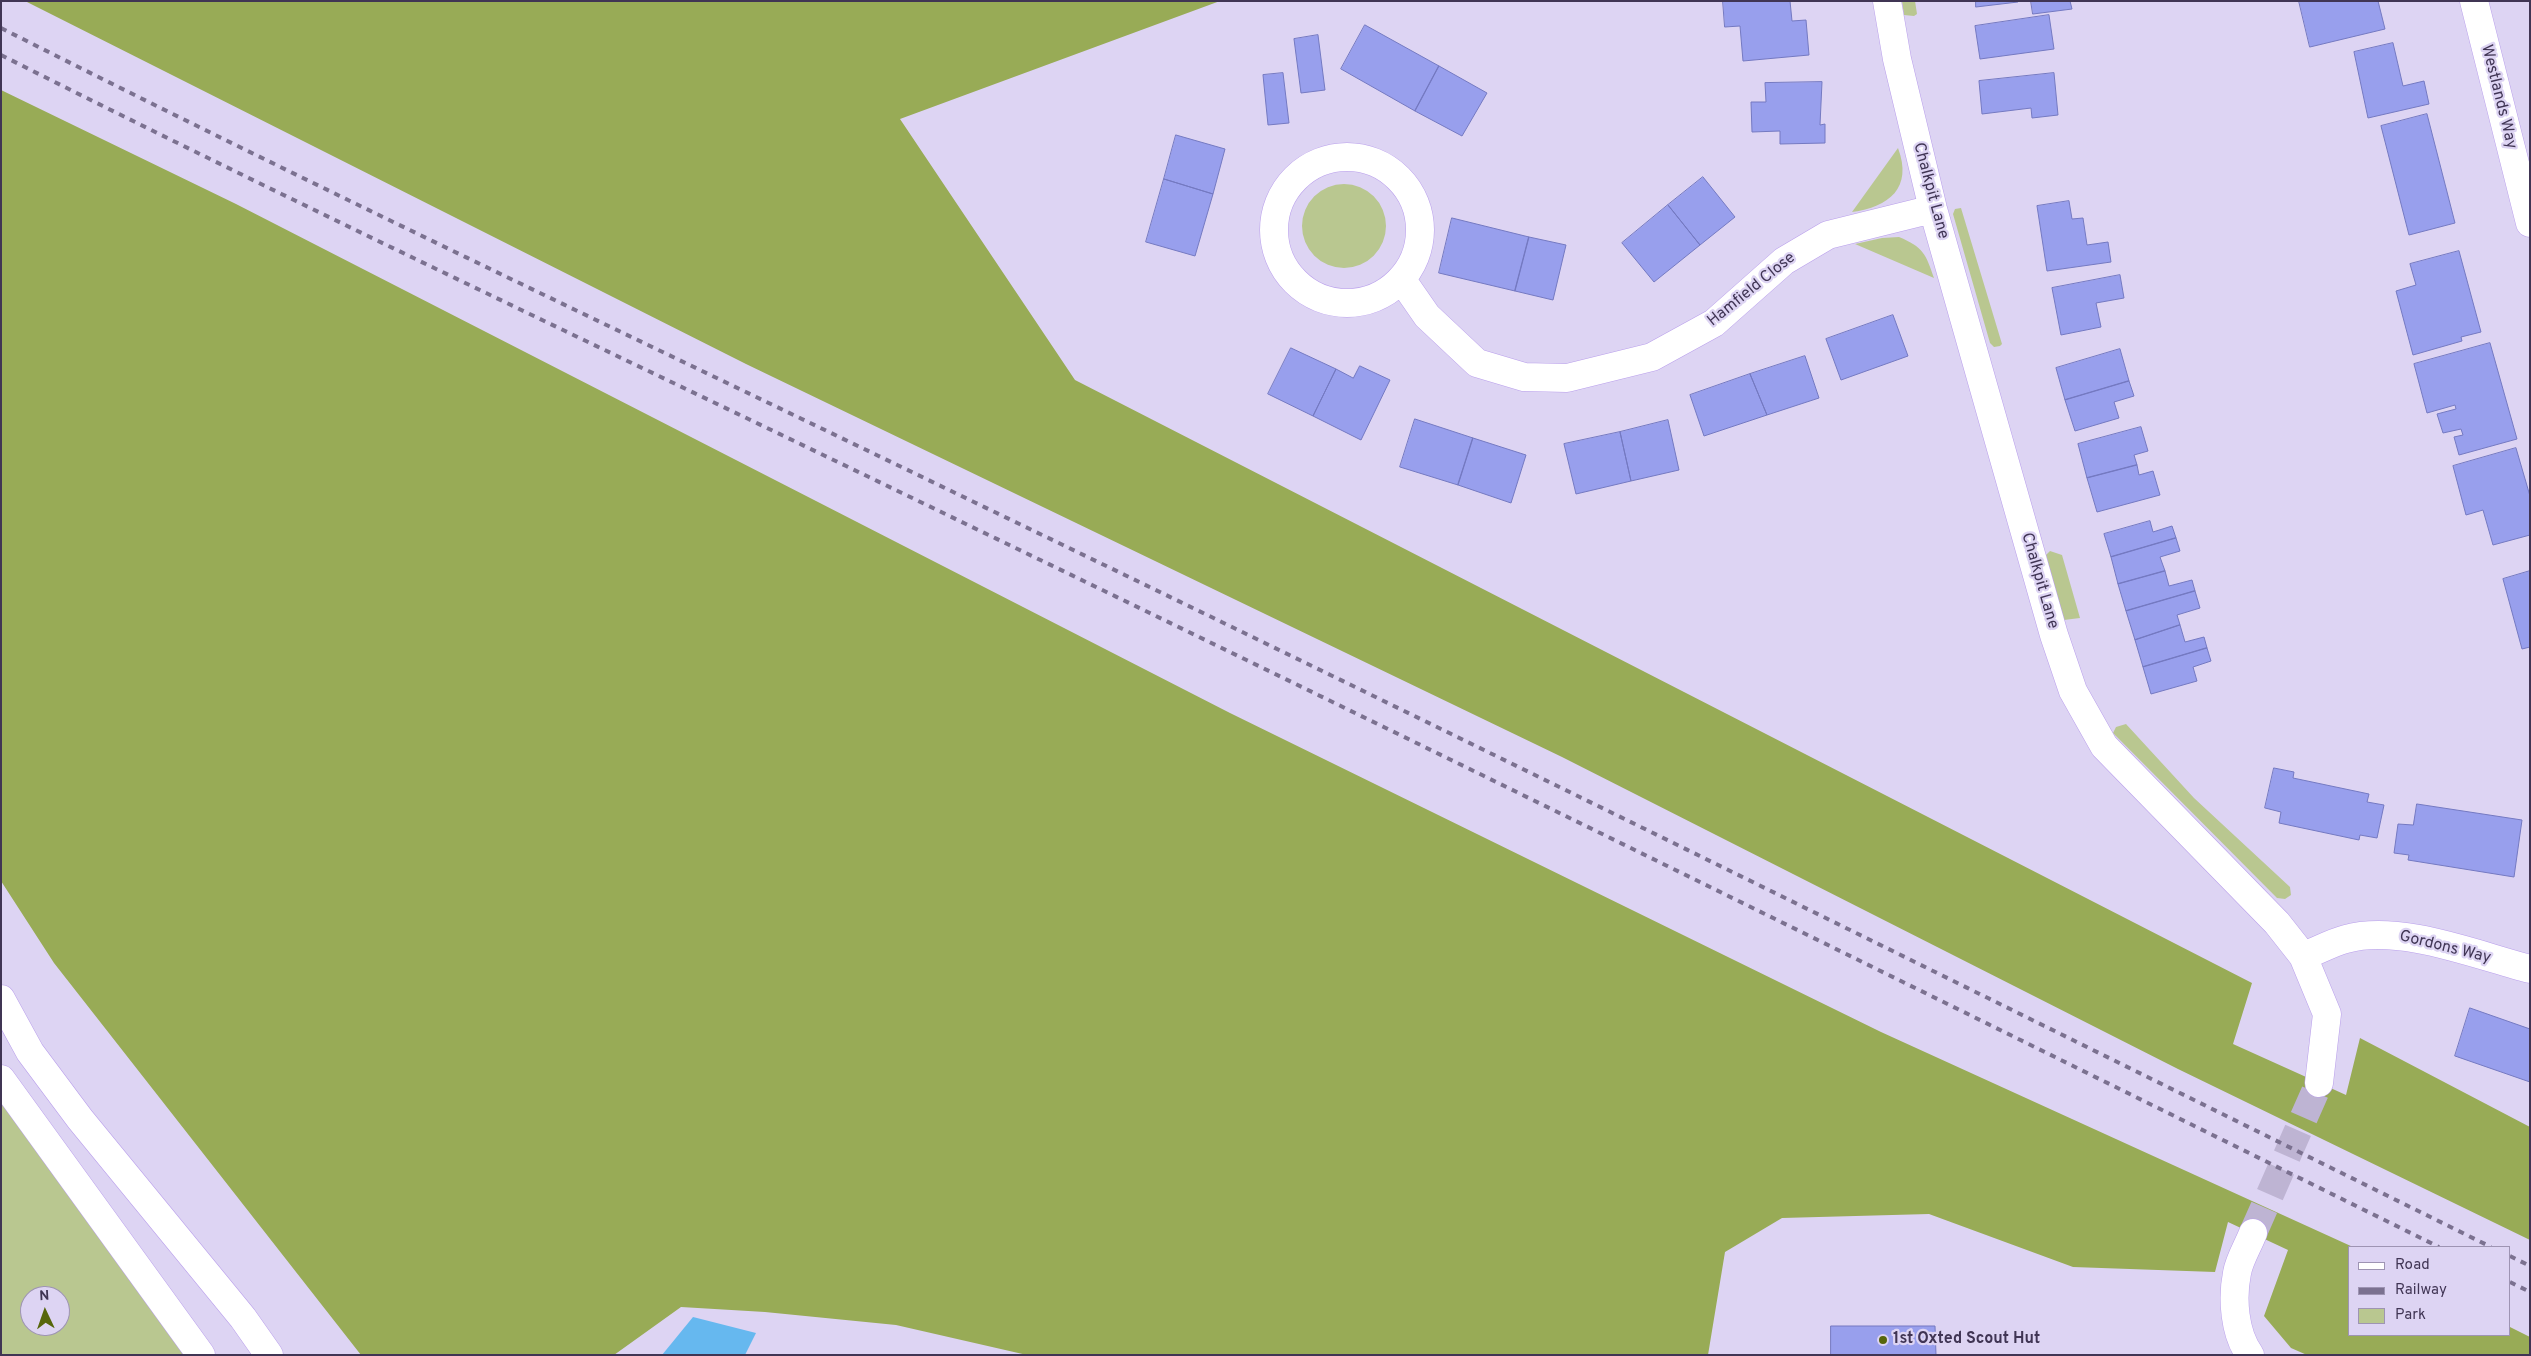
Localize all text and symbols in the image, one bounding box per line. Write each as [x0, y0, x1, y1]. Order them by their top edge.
street label: Westlands Way [2476, 43, 2520, 151]
street label: Chalkpit Lane [1908, 141, 1952, 241]
street label: Hamfield Close [1704, 249, 1800, 331]
street label: Chalkpit Lane [2016, 531, 2062, 631]
street label: Gordons Way [2397, 927, 2493, 969]
legend [2348, 1246, 2511, 1336]
text: Road [2395, 1256, 2430, 1275]
text: Railway [2395, 1281, 2447, 1300]
north arrow [20, 1286, 70, 1336]
text: N [39, 1288, 50, 1305]
text: Park [2395, 1306, 2426, 1325]
place label: 1st Oxted Scout Hut [1893, 1330, 2040, 1350]
marker: 1st Oxted Scout Hut [1877, 1334, 1889, 1346]

